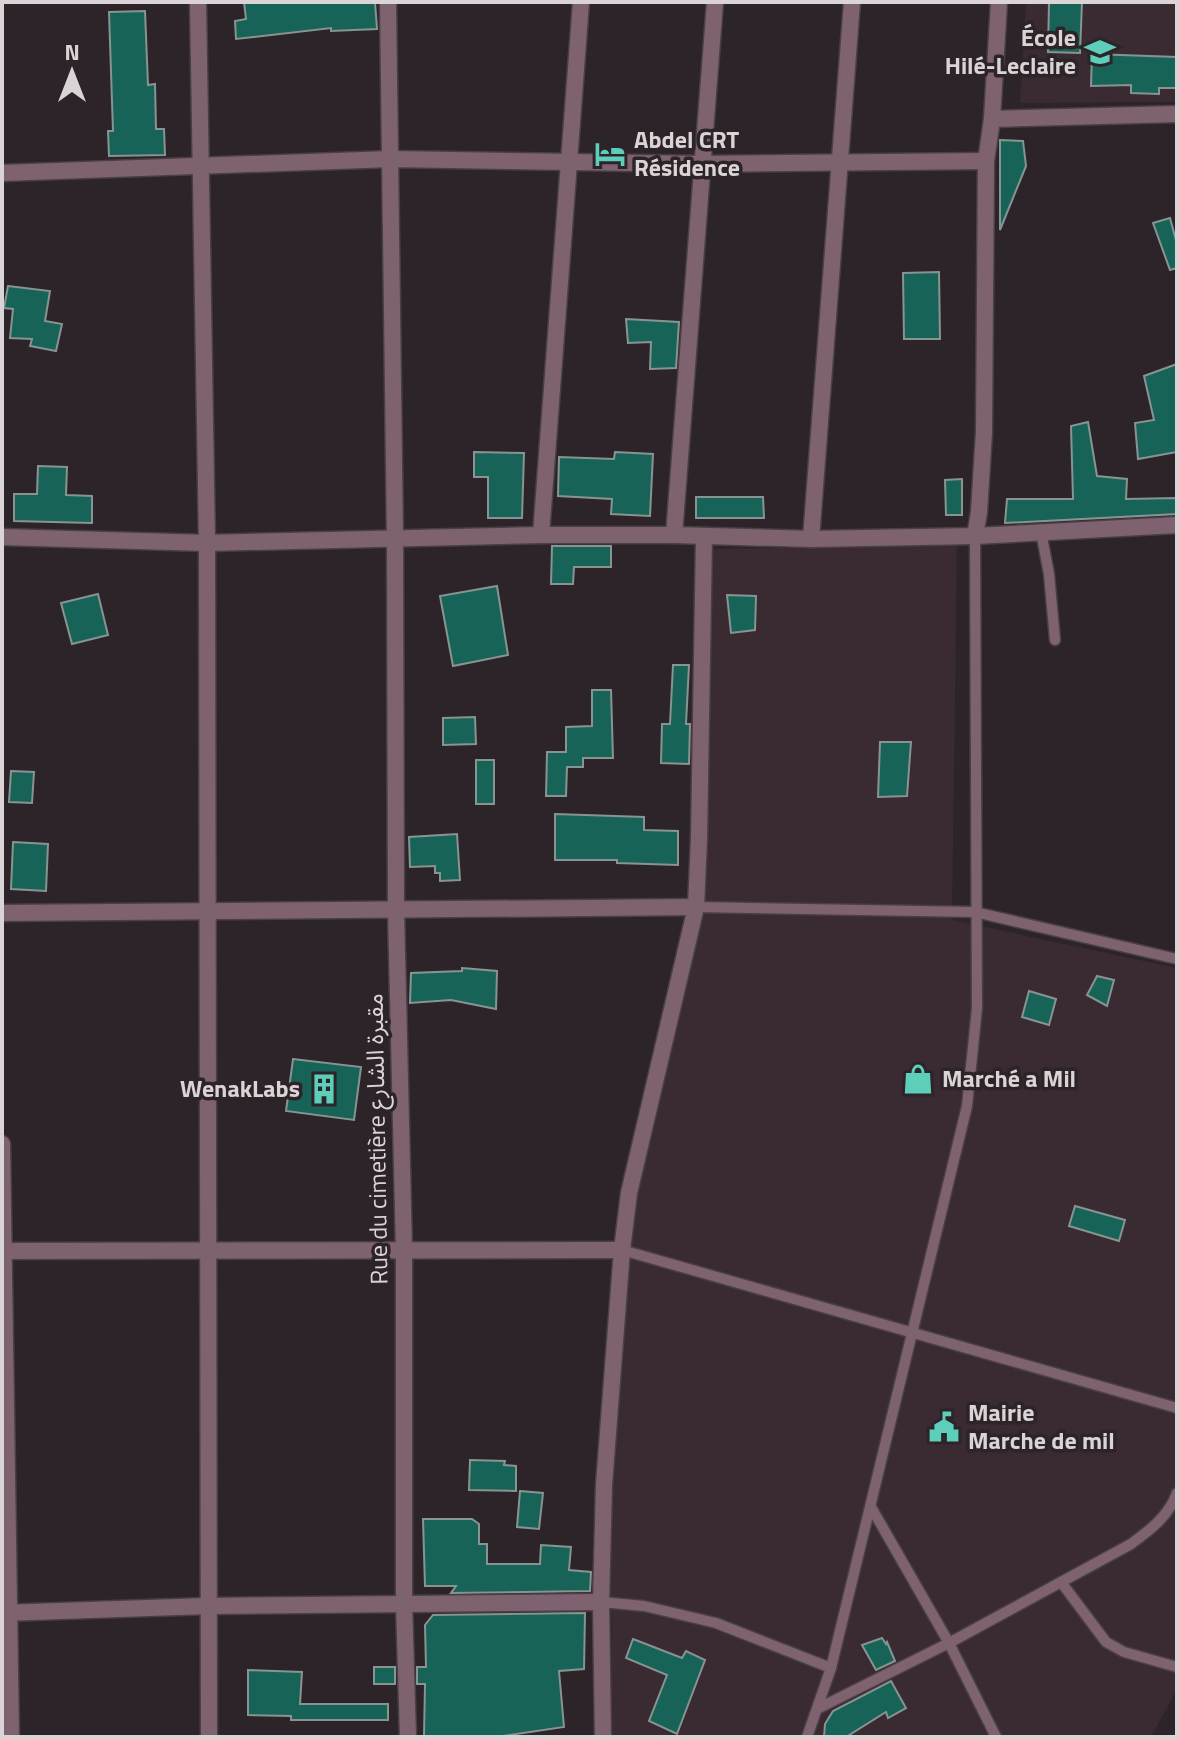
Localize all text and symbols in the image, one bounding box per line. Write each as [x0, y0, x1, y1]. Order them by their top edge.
place label: École Hilé-Leclaire [945, 19, 1076, 83]
north arrow [32, 32, 112, 112]
text: N [64, 35, 80, 69]
school or university icon: École Hilé-Leclaire [1083, 35, 1117, 69]
place label: Abdel CRT Résidence [634, 121, 740, 185]
hotel icon: Abdel CRT Résidence [593, 137, 627, 171]
street label: Rue du cimetière مقبرة الشارع [355, 993, 397, 1285]
place label: Marché a Mil [942, 1060, 1076, 1096]
shop icon: Marché a Mil [901, 1062, 935, 1096]
place label: WenakLabs [180, 1070, 300, 1106]
building icon: WenakLabs [307, 1072, 341, 1106]
place label: Mairie Marche de mil [968, 1394, 1115, 1458]
public building icon: Mairie Marche de mil [927, 1410, 961, 1444]

